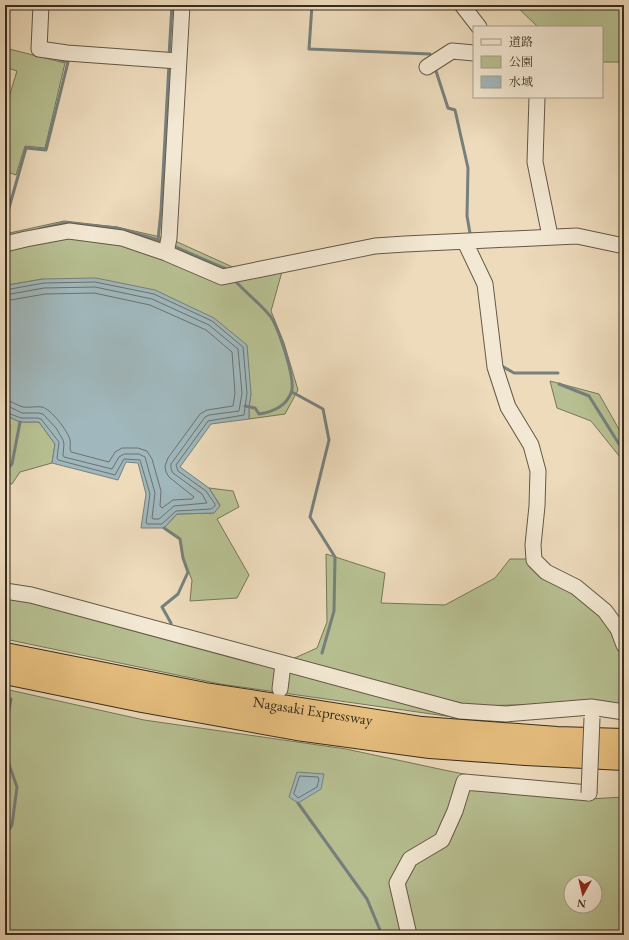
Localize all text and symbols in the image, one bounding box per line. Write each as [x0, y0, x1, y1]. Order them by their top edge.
legend [473, 26, 603, 98]
text: 道路 [509, 34, 533, 50]
text: 公園 [509, 54, 533, 70]
text: 水域 [509, 74, 533, 90]
street label: Nagasaki Expressway [252, 692, 374, 729]
north arrow [563, 874, 603, 914]
text: N [576, 896, 587, 911]

